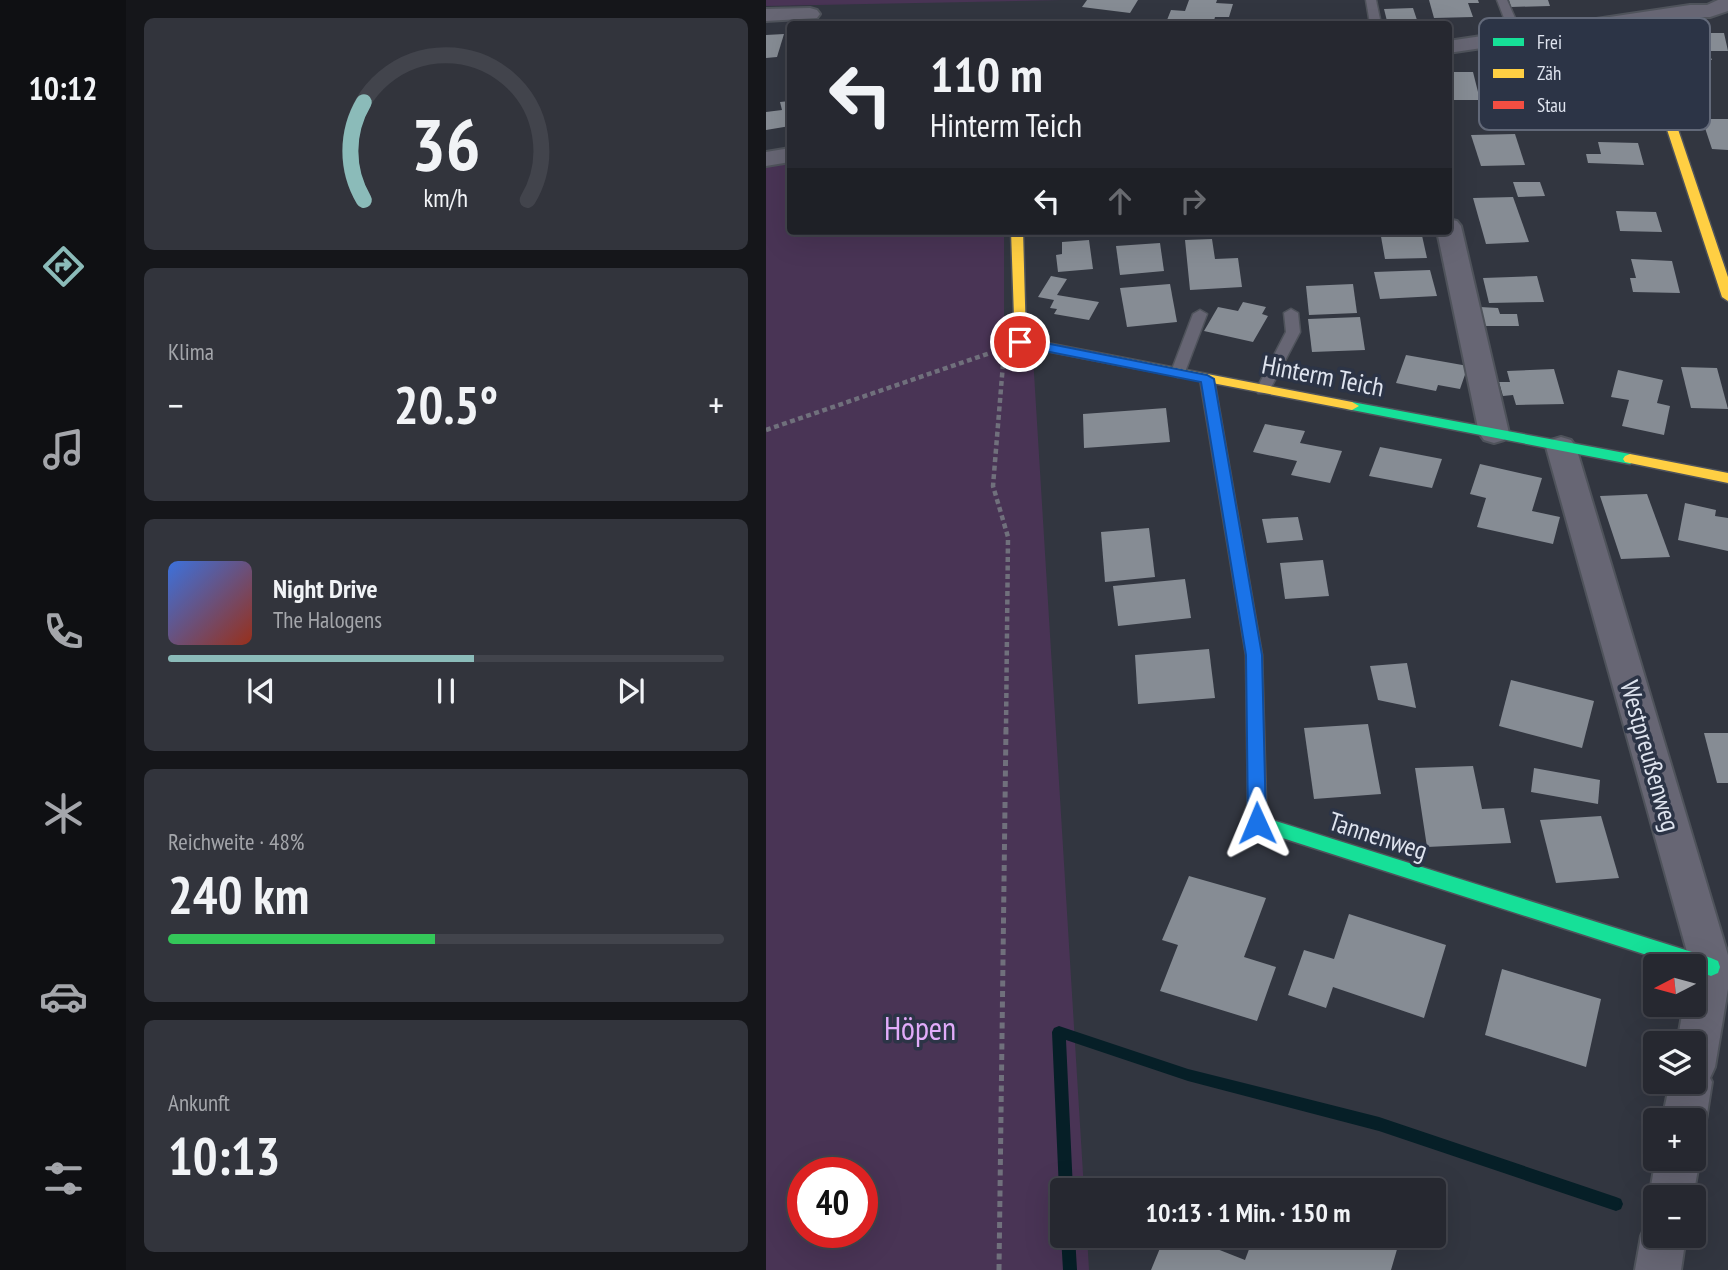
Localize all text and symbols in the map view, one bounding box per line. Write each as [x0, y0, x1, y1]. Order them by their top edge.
legend [1479, 18, 1710, 130]
text: Frei [1537, 30, 1562, 54]
text: 110 m [930, 42, 1043, 106]
icon: left [815, 49, 906, 140]
text: Zäh [1537, 61, 1561, 85]
text: 10:12 [28, 67, 98, 109]
text: Stau [1537, 93, 1566, 117]
text: 36 [411, 97, 481, 191]
text: Hinterm Teich [930, 104, 1082, 146]
text: km/h [424, 182, 468, 214]
icon: left [1028, 182, 1066, 220]
icon: ahead [1101, 182, 1139, 220]
icon: right [1174, 182, 1212, 220]
icon: directions [39, 242, 88, 291]
pin [990, 312, 1050, 372]
icon: arrive [1001, 323, 1039, 361]
text: Klima [168, 337, 214, 366]
street label: Hinterm Teich [1259, 348, 1387, 403]
text: 20.5° [394, 371, 498, 438]
text: − [168, 380, 184, 429]
text: + [708, 380, 724, 429]
icon: music [39, 425, 88, 474]
text: Night Drive [273, 572, 378, 605]
text: The Halogens [273, 605, 382, 634]
icon: phone [39, 607, 88, 656]
icon: previous [242, 672, 280, 710]
icon: pause [427, 672, 465, 710]
icon: next [612, 672, 650, 710]
street label: Westpreußenweg [1613, 677, 1688, 835]
position arrow [1220, 786, 1294, 860]
icon: climate [39, 789, 88, 838]
street label: Tannenweg [1325, 804, 1432, 867]
text: Reichweite · 48% [168, 827, 304, 856]
text: 240 km [168, 861, 309, 928]
north arrow [1643, 954, 1706, 1017]
map controls [1643, 954, 1706, 1248]
icon: car [39, 972, 88, 1021]
park label: Höpen [884, 1007, 956, 1049]
button: layers [1643, 1031, 1706, 1094]
text: Ankunft [168, 1088, 230, 1117]
button: + [1643, 1108, 1706, 1171]
text: 10:13 [168, 1122, 280, 1189]
icon: filters [39, 1154, 88, 1203]
speed limit sign: 40 [787, 1157, 878, 1248]
button: − [1643, 1185, 1706, 1248]
text: 10:13 · 1 Min. · 150 m [1146, 1196, 1350, 1229]

